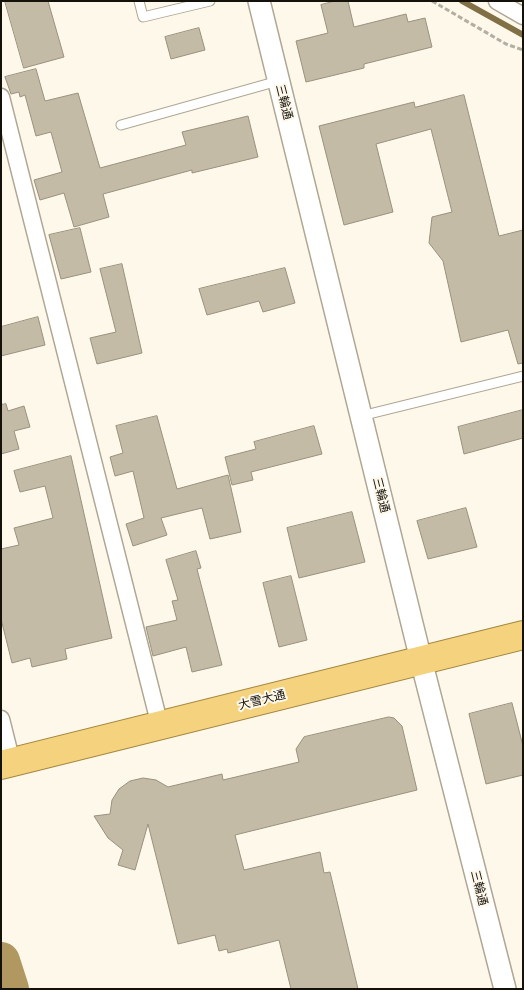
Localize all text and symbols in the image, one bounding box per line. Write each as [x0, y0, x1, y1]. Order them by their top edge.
street label: 三輪通 [273, 83, 295, 121]
street label: 三輪通 [370, 476, 392, 514]
street label: 大雪大通 [237, 687, 287, 713]
street label: 三輪通 [468, 869, 490, 907]

